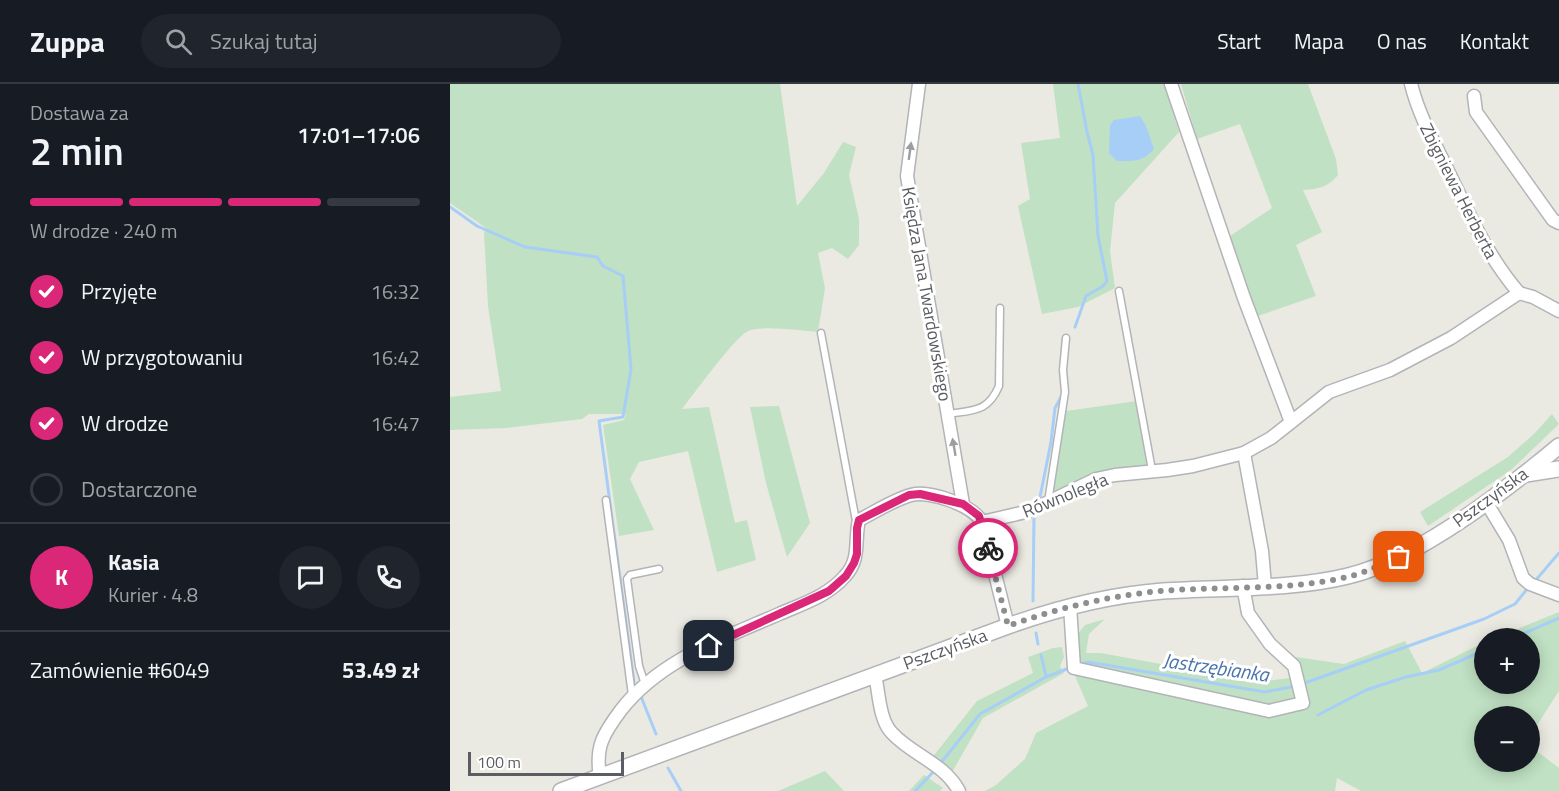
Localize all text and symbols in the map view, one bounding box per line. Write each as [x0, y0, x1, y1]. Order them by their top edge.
search box [141, 14, 561, 68]
text: Zuppa [30, 20, 105, 63]
text: Szukaj tutaj [210, 24, 318, 58]
icon: search [162, 25, 195, 58]
text: Start [1217, 25, 1261, 57]
text: Mapa [1294, 25, 1344, 57]
text: O nas [1377, 25, 1427, 57]
text: Kontakt [1460, 25, 1529, 57]
text: Dostawa za [30, 97, 128, 128]
text: 17:01–17:06 [297, 118, 420, 152]
street label: Zbigniewa Herberta [1413, 118, 1505, 264]
text: 2 min [30, 121, 124, 180]
one-way arrow [906, 141, 915, 160]
street label: Księdza Jana Twardowskiego [895, 185, 959, 403]
text: W drodze · 240 m [30, 215, 178, 246]
text: Przyjęte [81, 274, 157, 308]
icon: check [30, 275, 63, 308]
text: 16:32 [371, 276, 420, 307]
text: W przygotowaniu [81, 340, 243, 374]
icon: check [30, 341, 63, 374]
text: 16:42 [371, 342, 420, 373]
text: W drodze [81, 406, 169, 440]
icon: check [30, 407, 63, 440]
text: 16:47 [371, 408, 420, 439]
one-way arrow [949, 437, 958, 456]
street label: Pszczyńska [1447, 460, 1533, 534]
street label: Równoległa [1018, 466, 1112, 524]
text: Dostarczone [81, 472, 197, 506]
courier [958, 518, 1018, 578]
pin [1373, 531, 1424, 582]
icon: bike [972, 532, 1005, 565]
icon: bag [1382, 540, 1415, 573]
text: Kasia [108, 545, 159, 579]
button: chat [279, 546, 342, 609]
button: phone [357, 546, 420, 609]
text: K [55, 560, 68, 594]
text: Kurier · 4.8 [108, 579, 198, 610]
pin [683, 620, 734, 671]
street label: Pszczyńska [899, 621, 991, 677]
map controls [1474, 628, 1540, 772]
button: + [1474, 628, 1540, 694]
icon: home [692, 629, 725, 662]
water label: Jastrzębianka [1161, 644, 1272, 690]
text: Zamówienie #6049 [30, 653, 210, 687]
text: 53.49 zł [342, 653, 420, 687]
button: − [1474, 706, 1540, 772]
scale bar [468, 749, 624, 776]
text: 100 m [477, 750, 521, 774]

